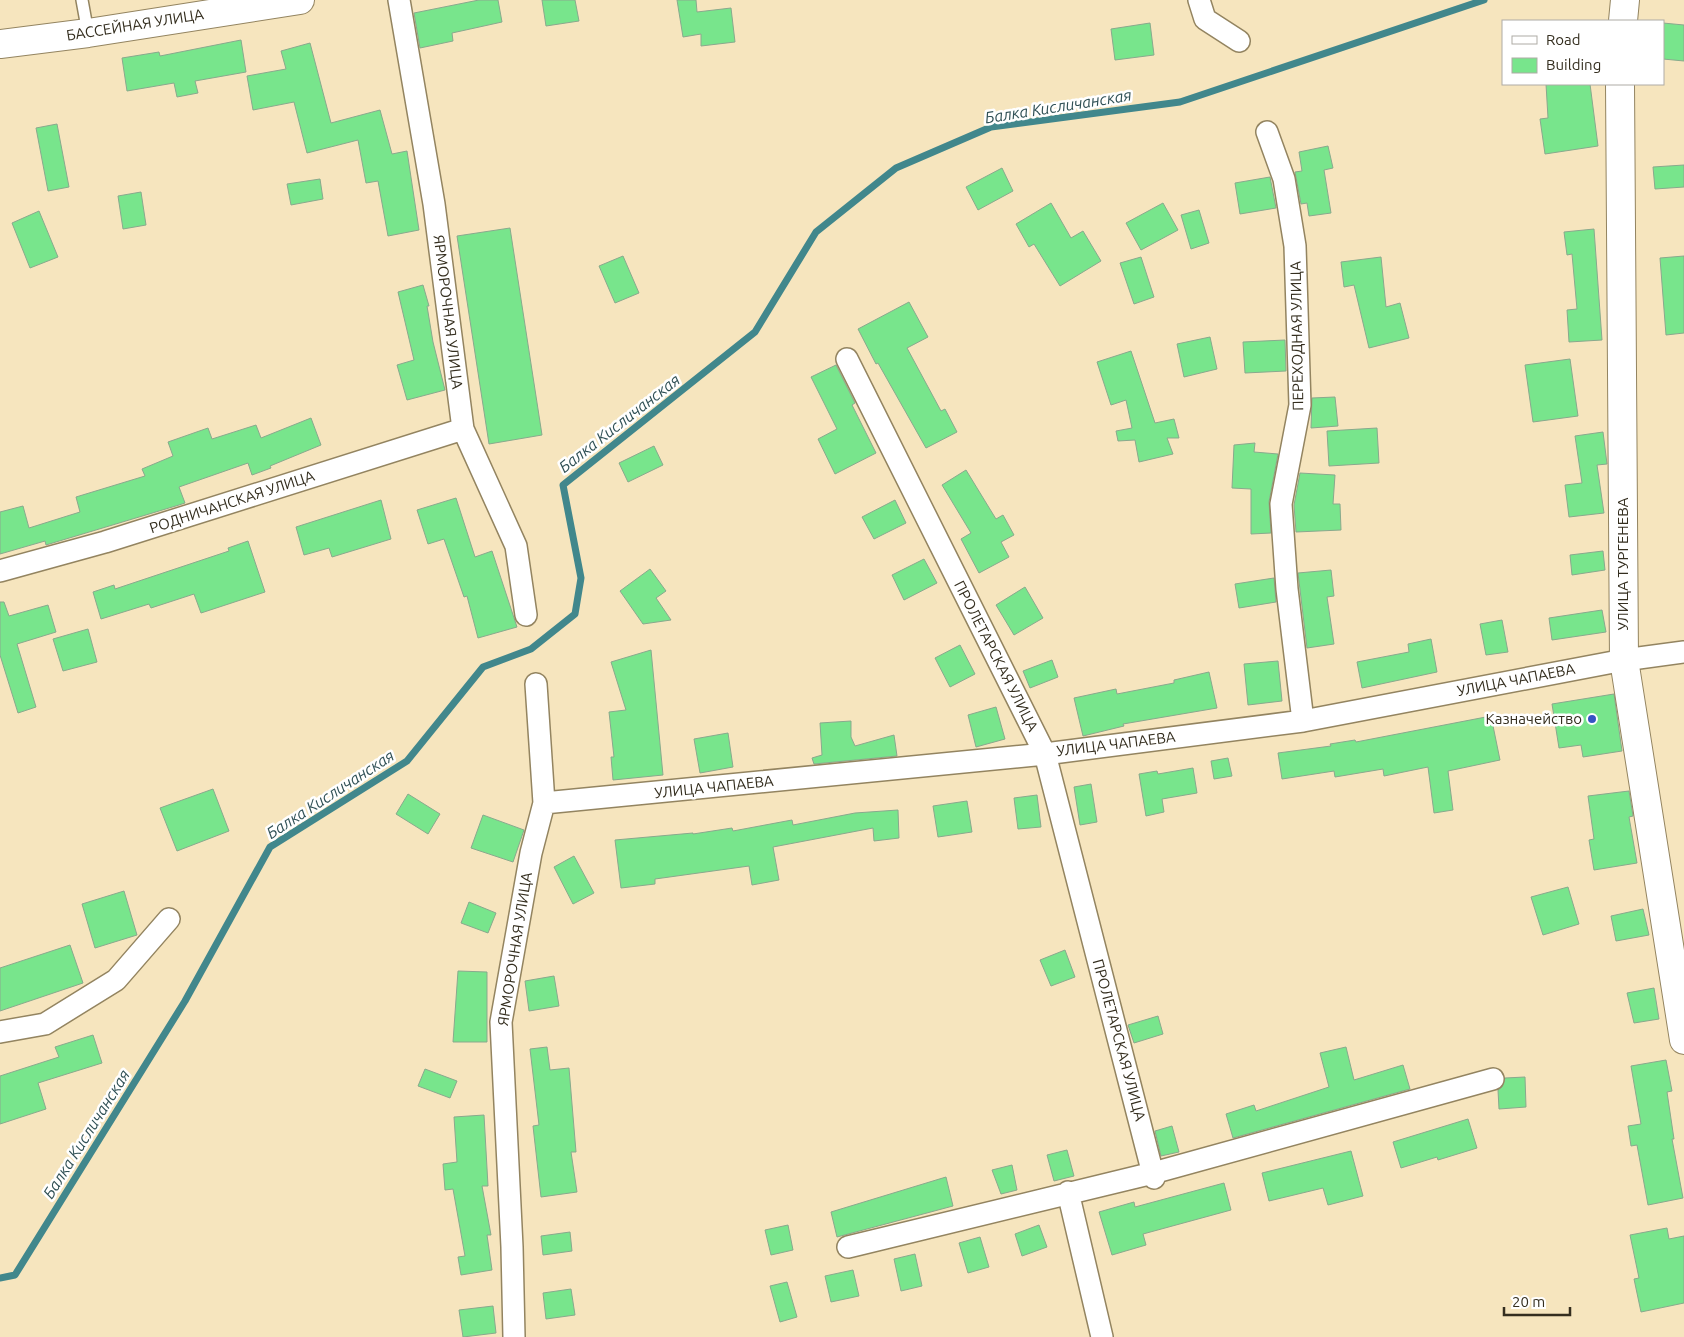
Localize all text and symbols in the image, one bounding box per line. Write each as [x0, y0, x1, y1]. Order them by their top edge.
street label: БАССЕЙНАЯ УЛИЦА [65, 5, 205, 44]
legend [1502, 20, 1664, 85]
text: Road [1546, 31, 1581, 48]
text: Building [1546, 56, 1601, 73]
water label: Балка Кисличанская [983, 86, 1133, 126]
street label: ЯРМОРОЧНАЯ УЛИЦА [431, 234, 466, 390]
street label: ПЕРЕХОДНАЯ УЛИЦА [1287, 261, 1306, 411]
water label: Балка Кисличанская [555, 370, 683, 476]
street label: РОДНИЧАНСКАЯ УЛИЦА [147, 467, 317, 536]
street label: УЛИЦА ТУРГЕНЕВА [1614, 497, 1631, 630]
street label: ПРОЛЕТАРСКАЯ УЛИЦА [951, 578, 1042, 734]
street label: УЛИЦА ЧАПАЕВА [1456, 660, 1577, 699]
place label: Казначейство [1486, 710, 1582, 727]
marker: Казначейство [1586, 713, 1598, 725]
street label: УЛИЦА ЧАПАЕВА [1056, 728, 1177, 759]
water label: Балка Кисличанская [263, 746, 397, 842]
street label: УЛИЦА ЧАПАЕВА [654, 772, 775, 801]
street label: ЯРМОРОЧНАЯ УЛИЦА [494, 871, 535, 1027]
street label: ПРОЛЕТАРСКАЯ УЛИЦА [1090, 957, 1149, 1123]
water label: Балка Кисличанская [39, 1066, 133, 1202]
scale bar [1504, 1284, 1570, 1316]
text: 20 m [1512, 1293, 1545, 1310]

